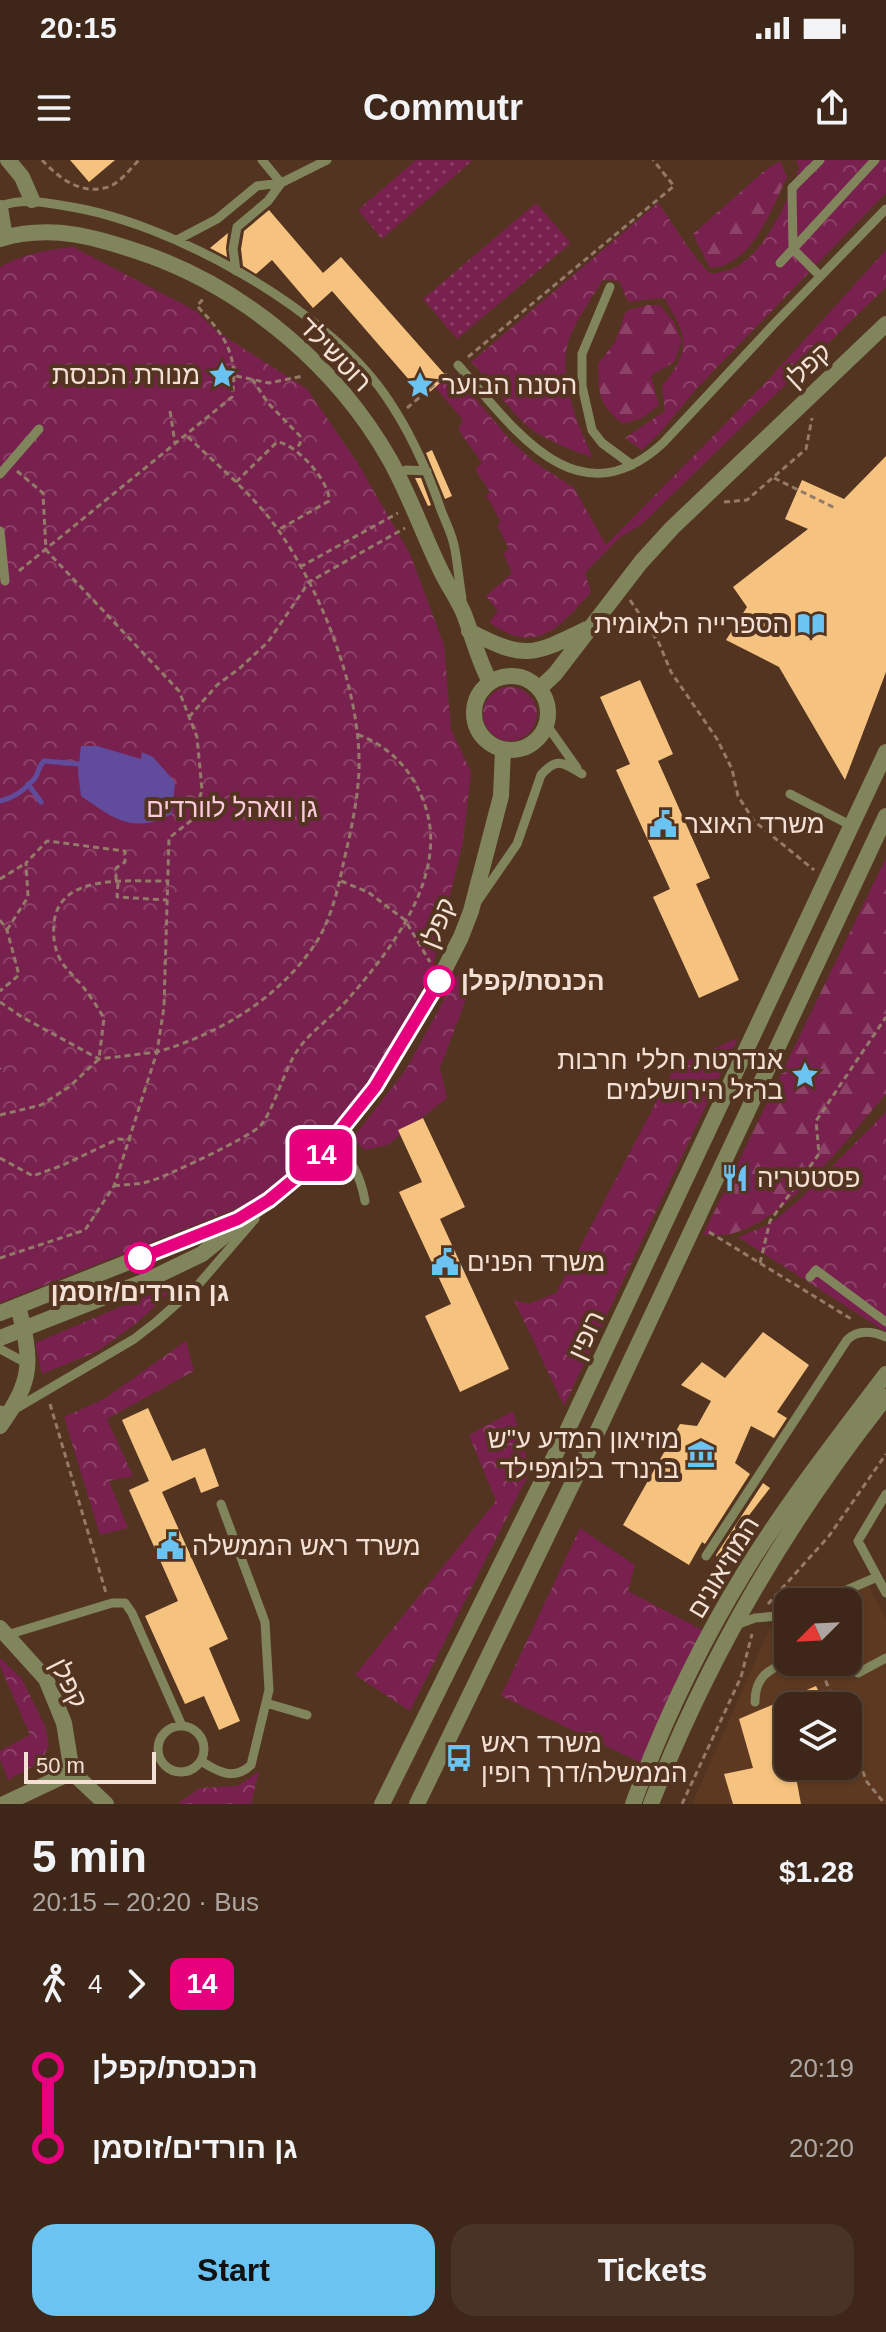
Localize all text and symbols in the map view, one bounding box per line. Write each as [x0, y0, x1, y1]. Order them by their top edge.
text: 20:15 [40, 11, 117, 44]
icon: menu [32, 86, 76, 130]
icon: share [810, 86, 854, 130]
text: Commutr [363, 87, 523, 128]
street label: רוטשילד [292, 311, 378, 397]
street label: קפלן [779, 336, 837, 394]
place label: מנורת הכנסת [52, 360, 200, 390]
place icon: מנורת הכנסת [207, 360, 237, 390]
place icon: הסנה הבוער [405, 370, 435, 400]
place label: הסנה הבוער [442, 370, 577, 400]
place label: הספרייה הלאומית [594, 609, 789, 639]
library icon: הספרייה הלאומית [796, 609, 826, 639]
park label: גן וואהל לוורדים [146, 793, 318, 823]
public building icon: משרד האוצר [648, 809, 678, 839]
place label: משרד האוצר [685, 809, 825, 839]
street label: קפלן [414, 893, 462, 953]
marker: הכנסת/קפלן [424, 966, 454, 996]
place label: הכנסת/קפלן [461, 966, 605, 996]
place label: אנדרטת חללי חרבות ברזל הירושלמים [557, 1045, 783, 1105]
place icon: אנדרטת חללי חרבות ברזל הירושלמים [790, 1060, 820, 1090]
line badge: 14 [285, 1129, 357, 1181]
text: 14 [305, 1139, 337, 1170]
restaurant icon: פסטטריה [720, 1163, 750, 1193]
place label: פסטטריה [757, 1163, 860, 1193]
marker: גן הורדים/זוסמן [125, 1243, 155, 1273]
public building icon: משרד הפנים [430, 1247, 460, 1277]
place label: משרד הפנים [467, 1247, 605, 1277]
place label: גן הורדים/זוסמן [51, 1277, 229, 1307]
street label: רופין [562, 1306, 610, 1364]
place label: מוזיאון המדע ע"ש ברנרד בלומפילד [488, 1424, 679, 1484]
museum icon: מוזיאון המדע ע"ש ברנרד בלומפילד [686, 1439, 716, 1469]
street label: המוזיאונים [681, 1511, 765, 1623]
public building icon: משרד ראש הממשלה [155, 1531, 185, 1561]
place label: משרד ראש הממשלה [192, 1531, 421, 1561]
north arrow [774, 1588, 862, 1676]
map controls [774, 1588, 862, 1780]
street label: קפלן [44, 1653, 94, 1713]
button: layers [774, 1692, 862, 1780]
place label: משרד ראש הממשלה/דרך רופין [481, 1728, 688, 1788]
bus stop icon: משרד ראש הממשלה/דרך רופין [444, 1743, 474, 1773]
scale bar [24, 1748, 156, 1784]
text: 50 m [36, 1753, 85, 1778]
text: 5 min [32, 1832, 147, 1881]
text: $1.28 [779, 1855, 854, 1888]
text: 20:15 – 20:20 · Bus [32, 1887, 259, 1917]
icon: walk [32, 1962, 76, 2006]
icon: forward [114, 1962, 158, 2006]
text: 14 [186, 1968, 218, 1999]
text: 4 [88, 1969, 102, 1999]
text: הכנסת/קפלן [92, 2051, 258, 2084]
text: 20:19 [789, 2053, 854, 2083]
text: גן הורדים/זוסמן [92, 2131, 298, 2164]
text: 20:20 [789, 2133, 854, 2163]
button: Start [32, 2224, 435, 2316]
button: Tickets [451, 2224, 854, 2316]

